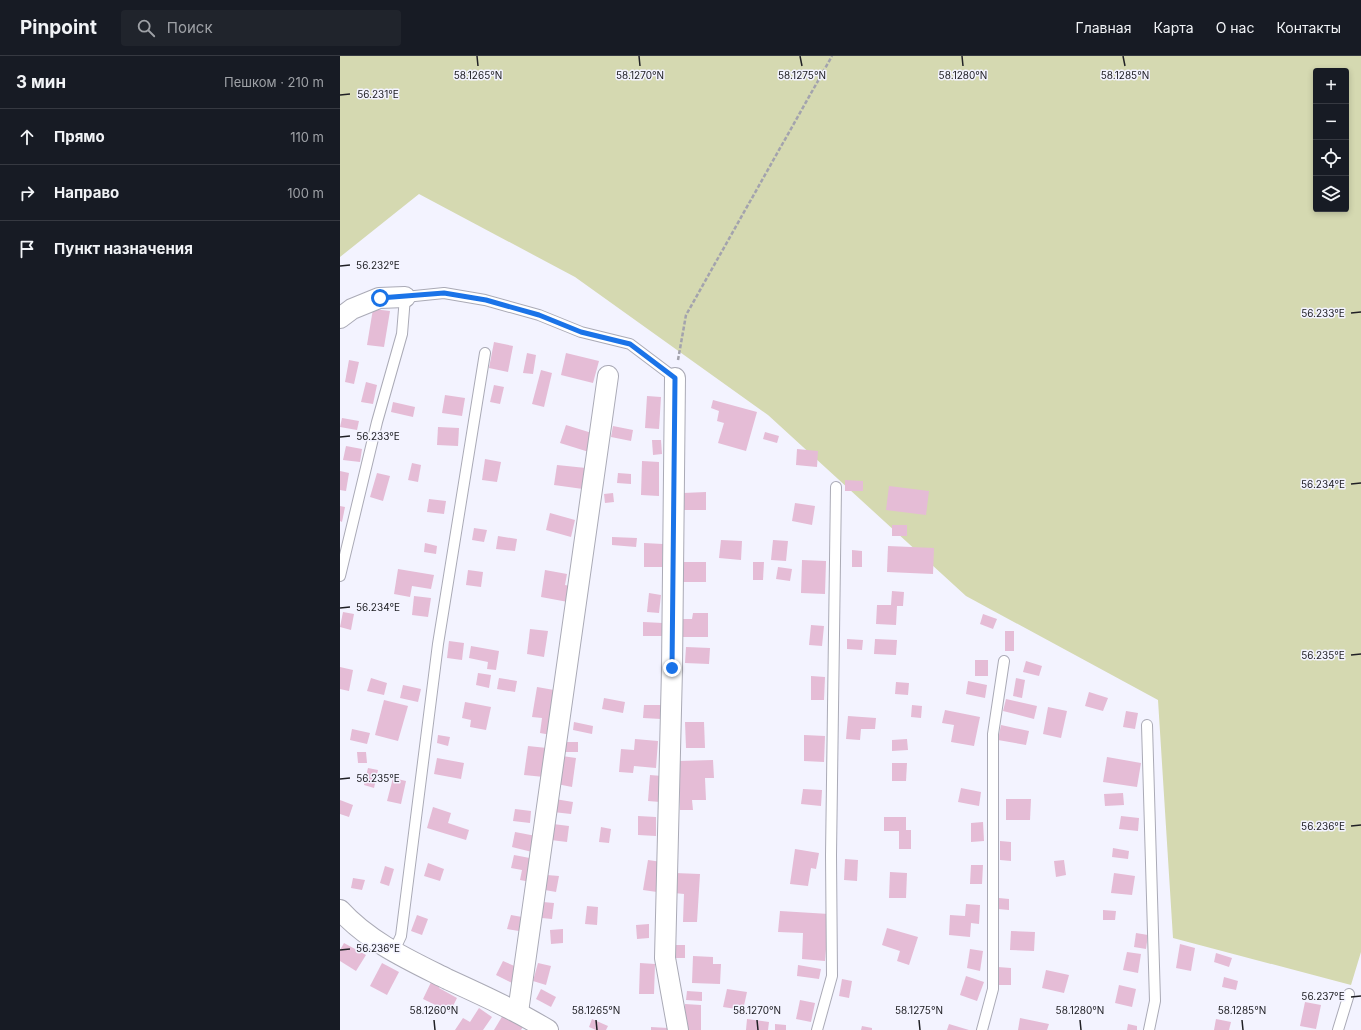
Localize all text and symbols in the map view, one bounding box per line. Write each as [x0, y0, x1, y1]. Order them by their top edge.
search box [121, 10, 401, 46]
text: Pinpoint [20, 16, 97, 39]
icon: search [135, 17, 157, 39]
text: Поиск [167, 18, 213, 37]
text: Главная [1076, 19, 1131, 36]
text: Карта [1153, 19, 1194, 36]
text: О нас [1216, 19, 1254, 36]
text: Контакты [1276, 19, 1341, 36]
map controls [1313, 68, 1349, 212]
button: + [1313, 68, 1349, 104]
text: 58.1265°N [454, 69, 502, 81]
text: 58.1270°N [616, 69, 664, 81]
text: 58.1275°N [778, 69, 826, 81]
text: 58.1280°N [939, 69, 987, 81]
text: 58.1285°N [1101, 69, 1149, 81]
text: 3 мин [16, 72, 66, 92]
text: Пешком · 210 m [224, 74, 324, 90]
text: 56.231°E [357, 88, 399, 100]
button: − [1313, 104, 1349, 140]
icon: ahead [16, 126, 38, 148]
text: Прямо [54, 127, 105, 146]
text: 110 m [290, 129, 324, 145]
button: locate [1313, 140, 1349, 176]
button: layers [1313, 176, 1349, 212]
icon: right [16, 182, 38, 204]
text: Направо [54, 183, 119, 202]
text: 100 m [287, 185, 324, 201]
icon: arrive [16, 238, 38, 260]
text: Пункт назначения [54, 239, 193, 258]
text: 56.232°E [356, 259, 400, 271]
route start [371, 289, 389, 307]
text: 56.233°E [1301, 307, 1345, 319]
text: 56.233°E [356, 430, 400, 442]
text: 56.234°E [1301, 478, 1345, 490]
text: 56.234°E [356, 601, 400, 613]
text: 56.235°E [1301, 649, 1345, 661]
route end [663, 659, 681, 677]
text: 56.235°E [356, 772, 400, 784]
text: 56.236°E [1301, 820, 1345, 832]
text: 56.236°E [356, 942, 400, 954]
text: 56.237°E [1301, 990, 1345, 1002]
text: 58.1260°N [410, 1004, 458, 1016]
text: 58.1265°N [572, 1004, 620, 1016]
text: 58.1270°N [733, 1004, 781, 1016]
text: 58.1275°N [895, 1004, 943, 1016]
text: 58.1280°N [1056, 1004, 1104, 1016]
text: 58.1285°N [1218, 1004, 1266, 1016]

